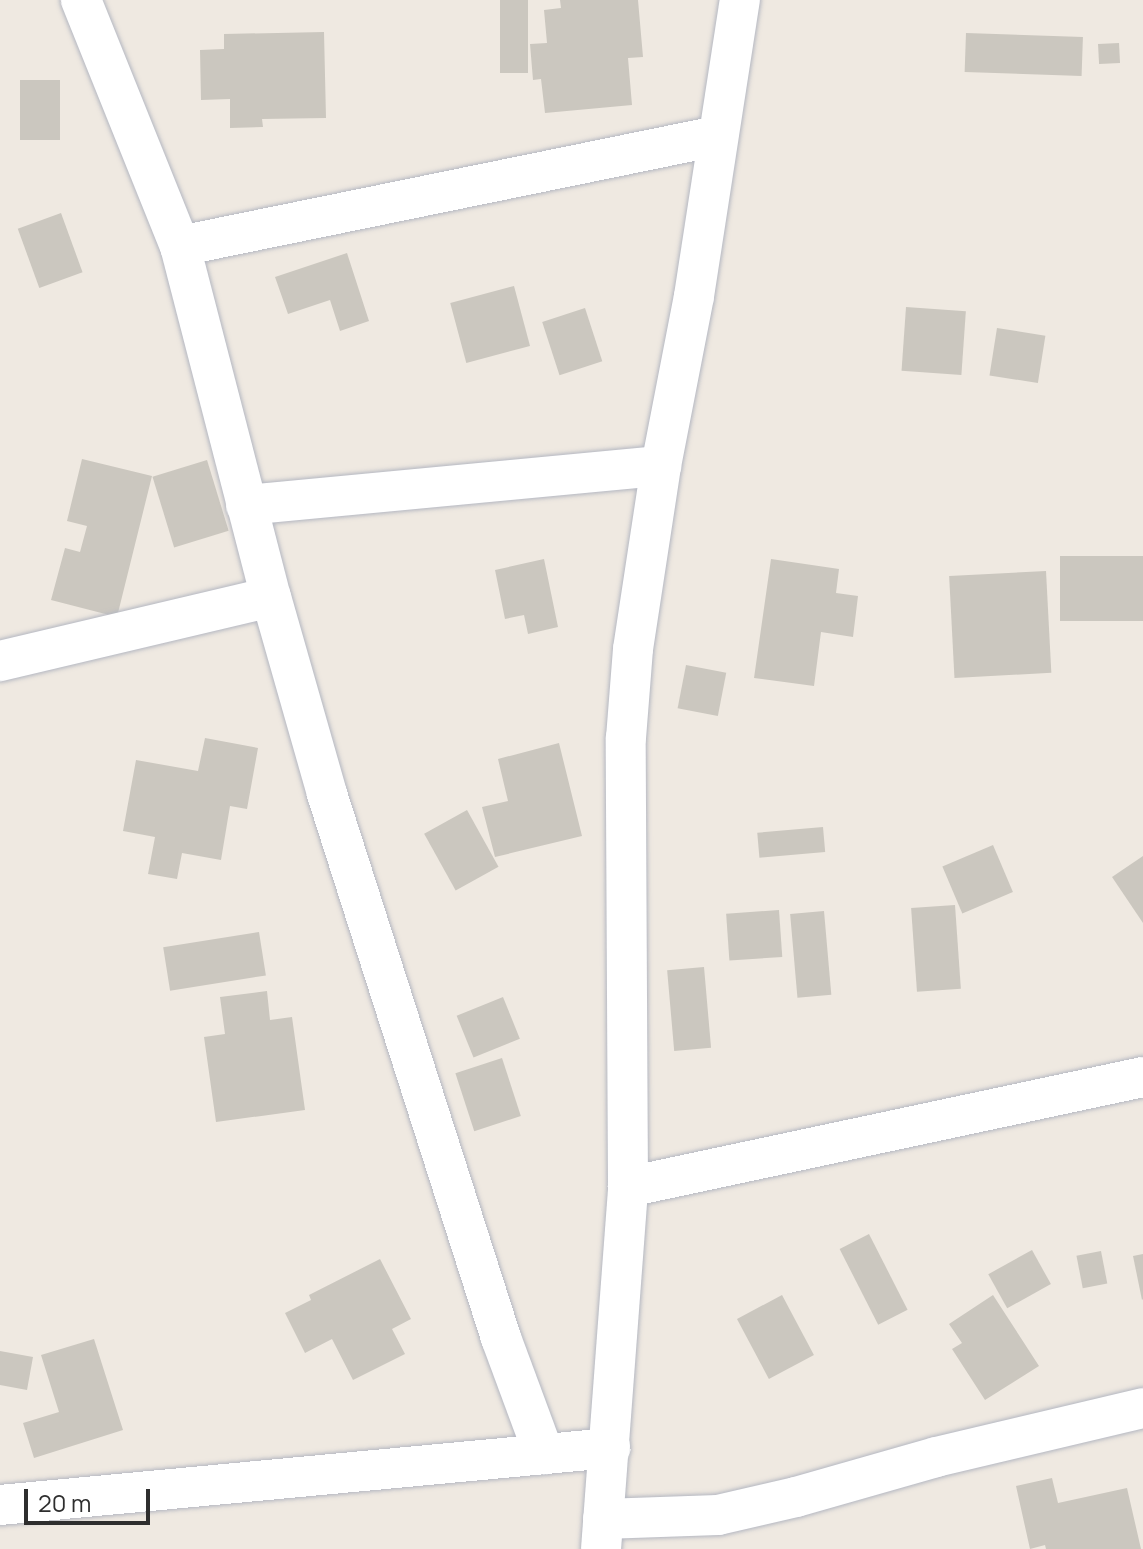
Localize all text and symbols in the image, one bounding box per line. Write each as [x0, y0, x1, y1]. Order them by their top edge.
scale bar [28, 1473, 154, 1523]
text: 20 m [38, 1486, 91, 1519]

